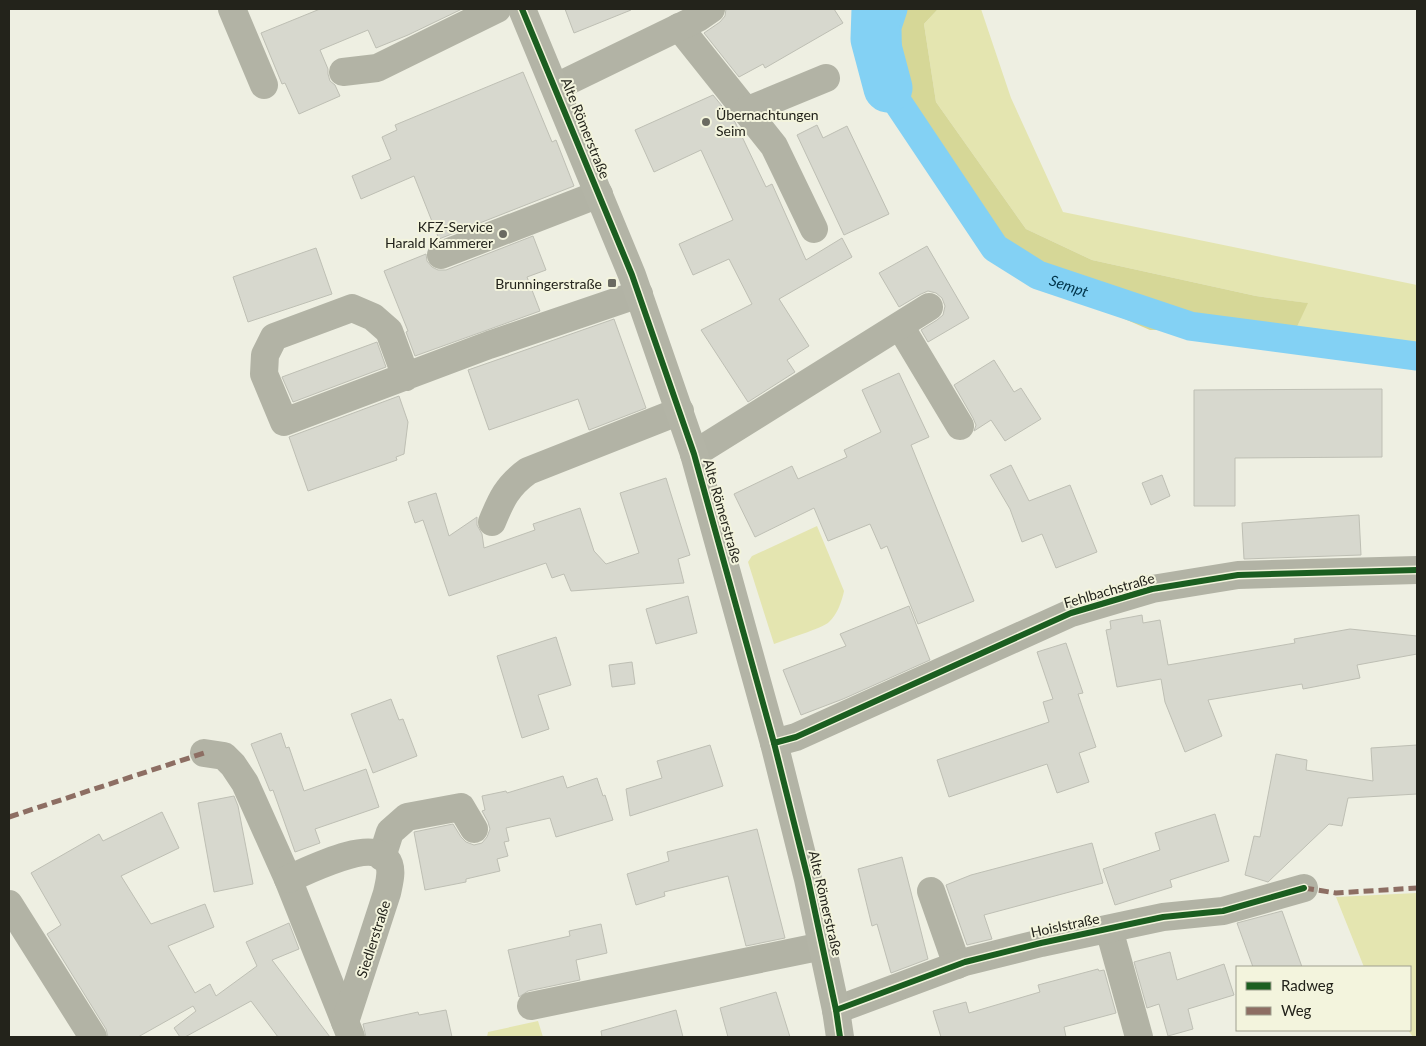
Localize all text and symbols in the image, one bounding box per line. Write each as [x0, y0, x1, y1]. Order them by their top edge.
street label: Alte Römerstraße [558, 75, 614, 181]
place label: Übernachtungen Seim [716, 106, 819, 139]
marker: Übernachtungen Seim [700, 116, 712, 128]
place label: KFZ-Service Harald Kammerer [385, 218, 493, 251]
marker: KFZ-Service Harald Kammerer [497, 228, 509, 240]
water label: Sempt [1047, 271, 1091, 300]
place label: Brunningerstraße [495, 275, 602, 292]
marker: Brunningerstraße [606, 277, 618, 289]
street label: Alte Römerstraße [700, 457, 746, 565]
street label: Fehlbachstraße [1062, 569, 1156, 611]
street label: Alte Römerstraße [806, 849, 846, 957]
street label: Siedlerstraße [352, 898, 394, 980]
street label: Hoislstraße [1029, 909, 1101, 941]
legend [1236, 966, 1411, 1031]
text: Radweg [1281, 976, 1334, 994]
text: Weg [1281, 1001, 1312, 1019]

